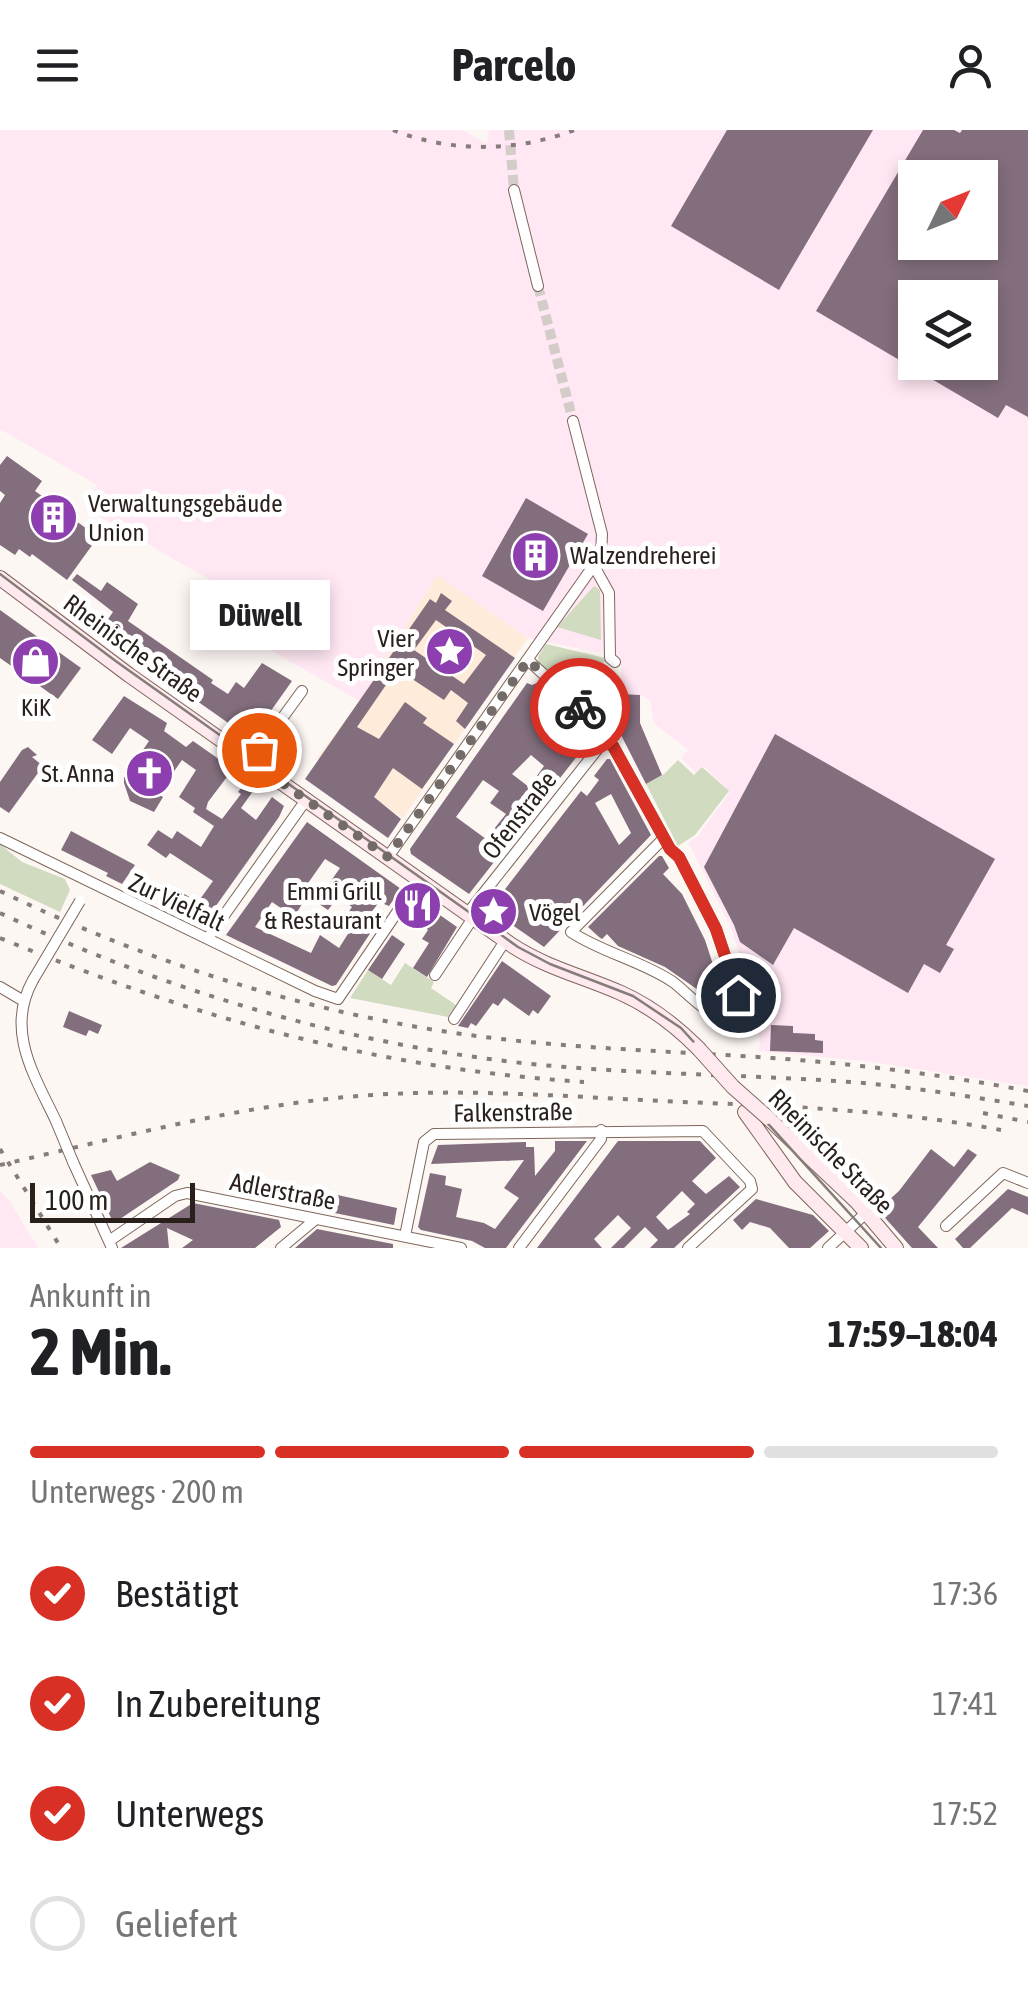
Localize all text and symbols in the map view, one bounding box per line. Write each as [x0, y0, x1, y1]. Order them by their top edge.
icon: menu [30, 38, 85, 93]
icon: person [943, 38, 998, 93]
text: Parcelo [451, 39, 577, 91]
north arrow [898, 160, 998, 260]
map controls [898, 160, 998, 380]
button: layers [898, 280, 998, 380]
place label: Verwaltungsgebäude Union [88, 489, 282, 546]
building icon: Verwaltungsgebäude Union [27, 491, 79, 543]
building icon: Walzendreherei [509, 529, 561, 581]
place label: Walzendreherei [570, 541, 716, 569]
callout: Düwell [189, 580, 329, 650]
street label: Rheinische Straße [58, 589, 208, 707]
text: Düwell [218, 596, 302, 633]
place label: Vier Springer [337, 624, 415, 681]
place icon: Vier Springer [423, 626, 475, 678]
shop icon: KiK [10, 635, 62, 687]
courier [530, 658, 630, 758]
icon: bike [553, 681, 608, 736]
place label: KiK [21, 693, 51, 721]
pin [217, 708, 302, 793]
icon: bag [232, 723, 287, 778]
church icon: St. Anna [124, 747, 176, 799]
place label: St. Anna [41, 759, 115, 787]
street label: Ofenstraße [476, 766, 562, 864]
street label: Zur Vielfalt [125, 868, 229, 936]
place label: Emmi Grill & Restaurant [264, 877, 382, 934]
restaurant icon: Emmi Grill & Restaurant [391, 879, 443, 931]
place icon: Vögel [468, 886, 520, 938]
place label: Vögel [529, 898, 581, 926]
pin [696, 953, 781, 1038]
icon: home [711, 968, 766, 1023]
street label: Rheinische Straße [763, 1083, 899, 1219]
street label: Falkenstraße [453, 1097, 573, 1127]
street label: Adlerstraße [228, 1167, 338, 1215]
scale bar [30, 1178, 195, 1222]
text: 100 m [45, 1184, 108, 1216]
text: Ankunft in [30, 1277, 152, 1314]
text: 17:59–18:04 [828, 1312, 998, 1355]
text: 2 Min. [30, 1314, 171, 1389]
text: Unterwegs · 200 m [30, 1473, 244, 1510]
icon: check [30, 1566, 85, 1621]
text: Bestätigt [115, 1572, 239, 1615]
text: 17:36 [932, 1575, 998, 1612]
icon: check [30, 1676, 85, 1731]
text: In Zubereitung [115, 1682, 320, 1725]
text: 17:41 [932, 1685, 998, 1722]
icon: check [30, 1786, 85, 1841]
text: Unterwegs [115, 1792, 264, 1835]
text: 17:52 [932, 1795, 998, 1832]
text: Geliefert [115, 1902, 238, 1945]

